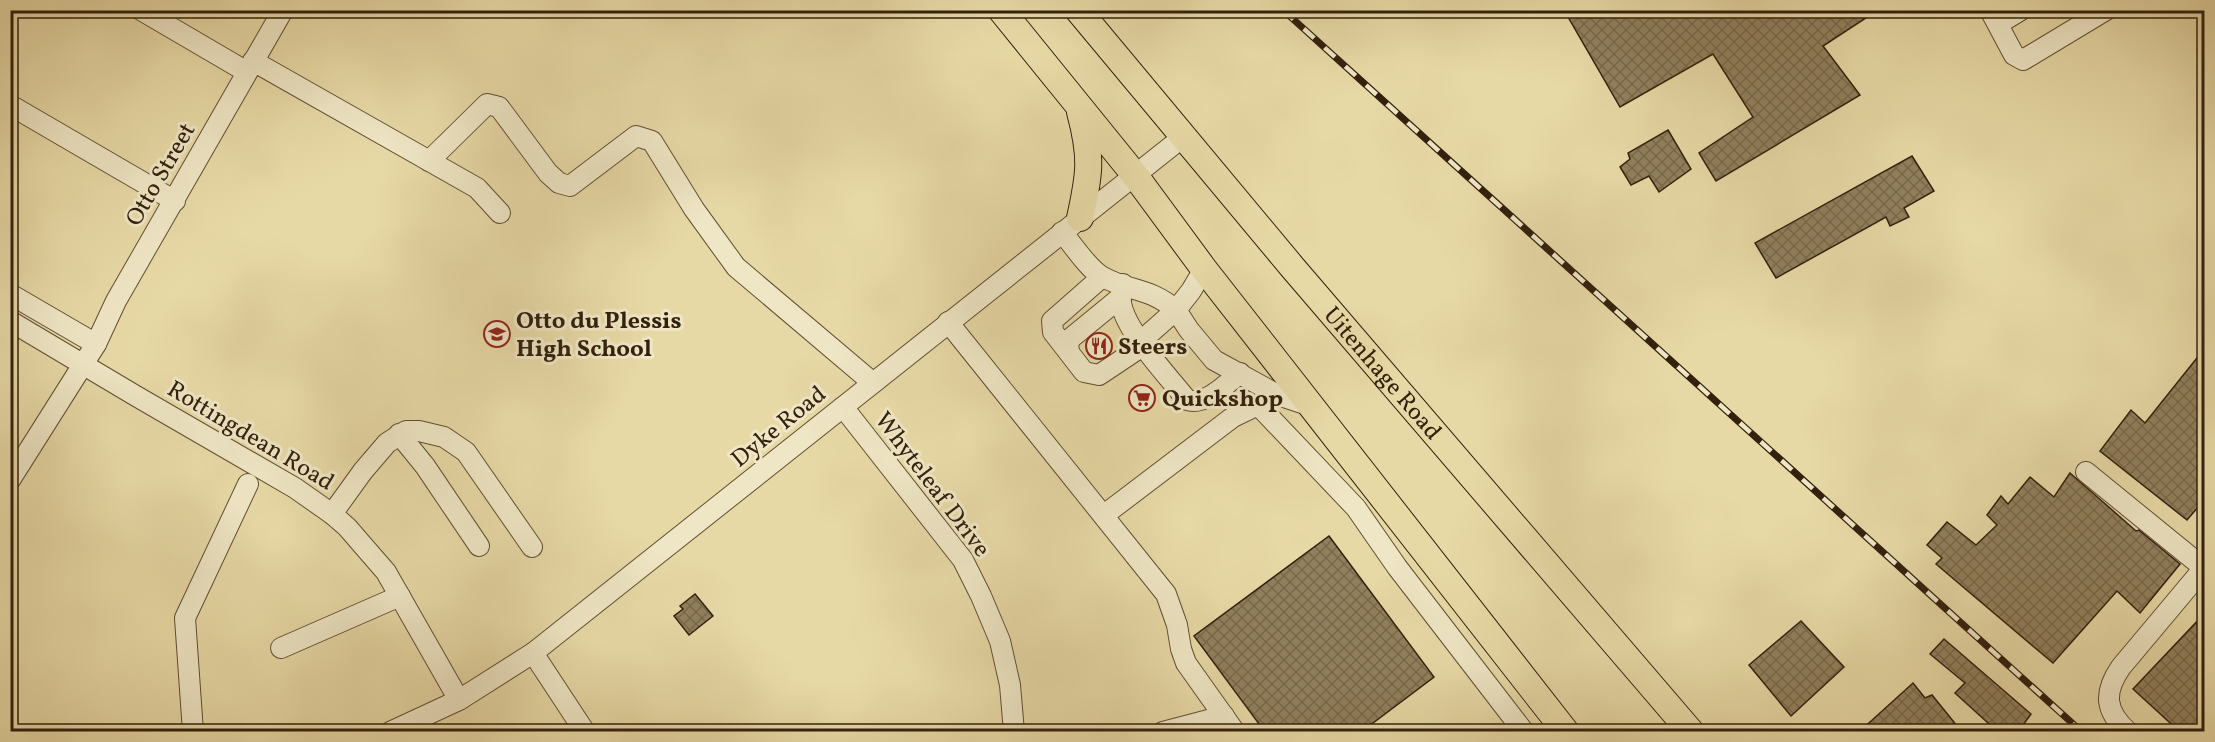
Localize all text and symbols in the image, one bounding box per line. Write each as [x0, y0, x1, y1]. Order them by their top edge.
street label: Otto Street [118, 117, 205, 233]
street label: Uitenhage Road [1314, 300, 1448, 448]
place label: Otto du Plessis High School [516, 305, 682, 367]
school or university icon: Otto du Plessis High School [482, 319, 512, 349]
restaurant icon: Steers [1084, 331, 1114, 361]
place label: Steers [1118, 331, 1187, 365]
street label: Rottingdean Road [160, 373, 340, 500]
street label: Dyke Road [724, 379, 834, 477]
supermarket icon: Quickshop [1127, 383, 1157, 413]
place label: Quickshop [1162, 383, 1283, 417]
street label: Whyteleaf Drive [865, 405, 997, 565]

